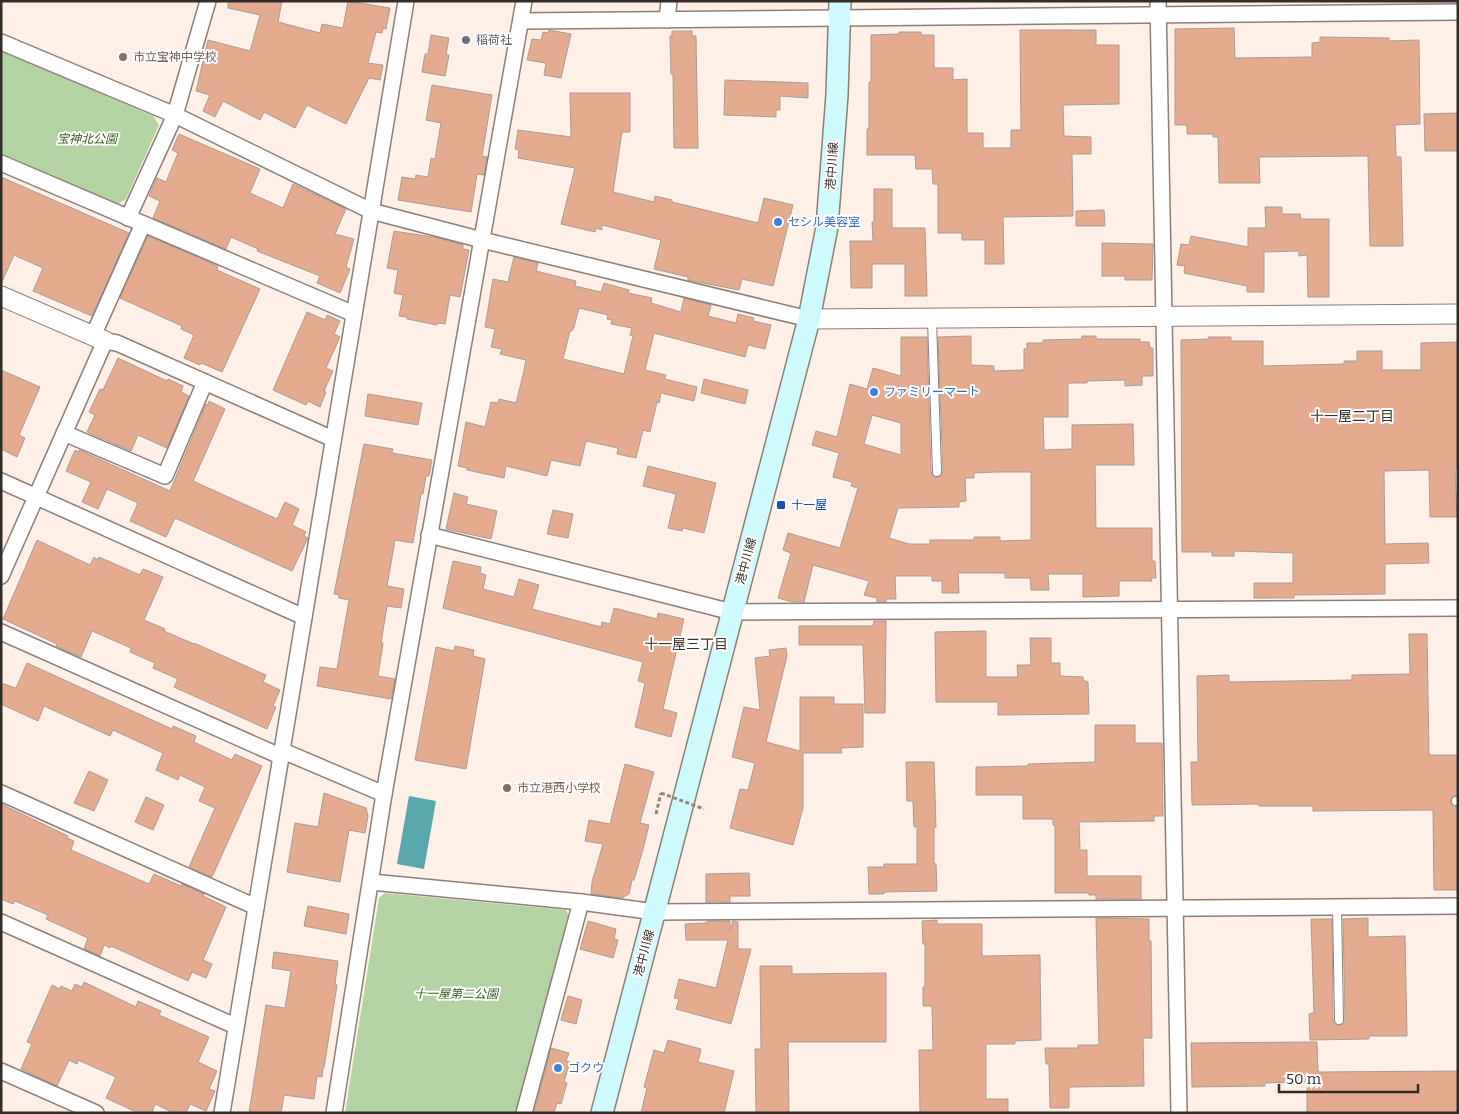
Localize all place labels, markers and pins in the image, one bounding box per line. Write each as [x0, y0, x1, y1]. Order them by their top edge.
place label: 稲荷社 [476, 33, 512, 47]
marker: 稲荷社 [460, 34, 472, 46]
place label: 市立宝神中学校 [133, 50, 217, 64]
marker: 市立宝神中学校 [117, 51, 129, 63]
place label: セシル美容室 [788, 215, 860, 229]
marker: セシル美容室 [772, 216, 784, 228]
place label: ファミリーマート [884, 385, 980, 399]
marker: ファミリーマート [868, 386, 880, 398]
place label: 十一屋 [791, 498, 827, 512]
marker: 十一屋 [775, 499, 787, 511]
place label: 市立港西小学校 [517, 781, 601, 795]
marker: 市立港西小学校 [501, 782, 513, 794]
place label: ゴクウ [568, 1061, 604, 1075]
marker: ゴクウ [552, 1062, 564, 1074]

